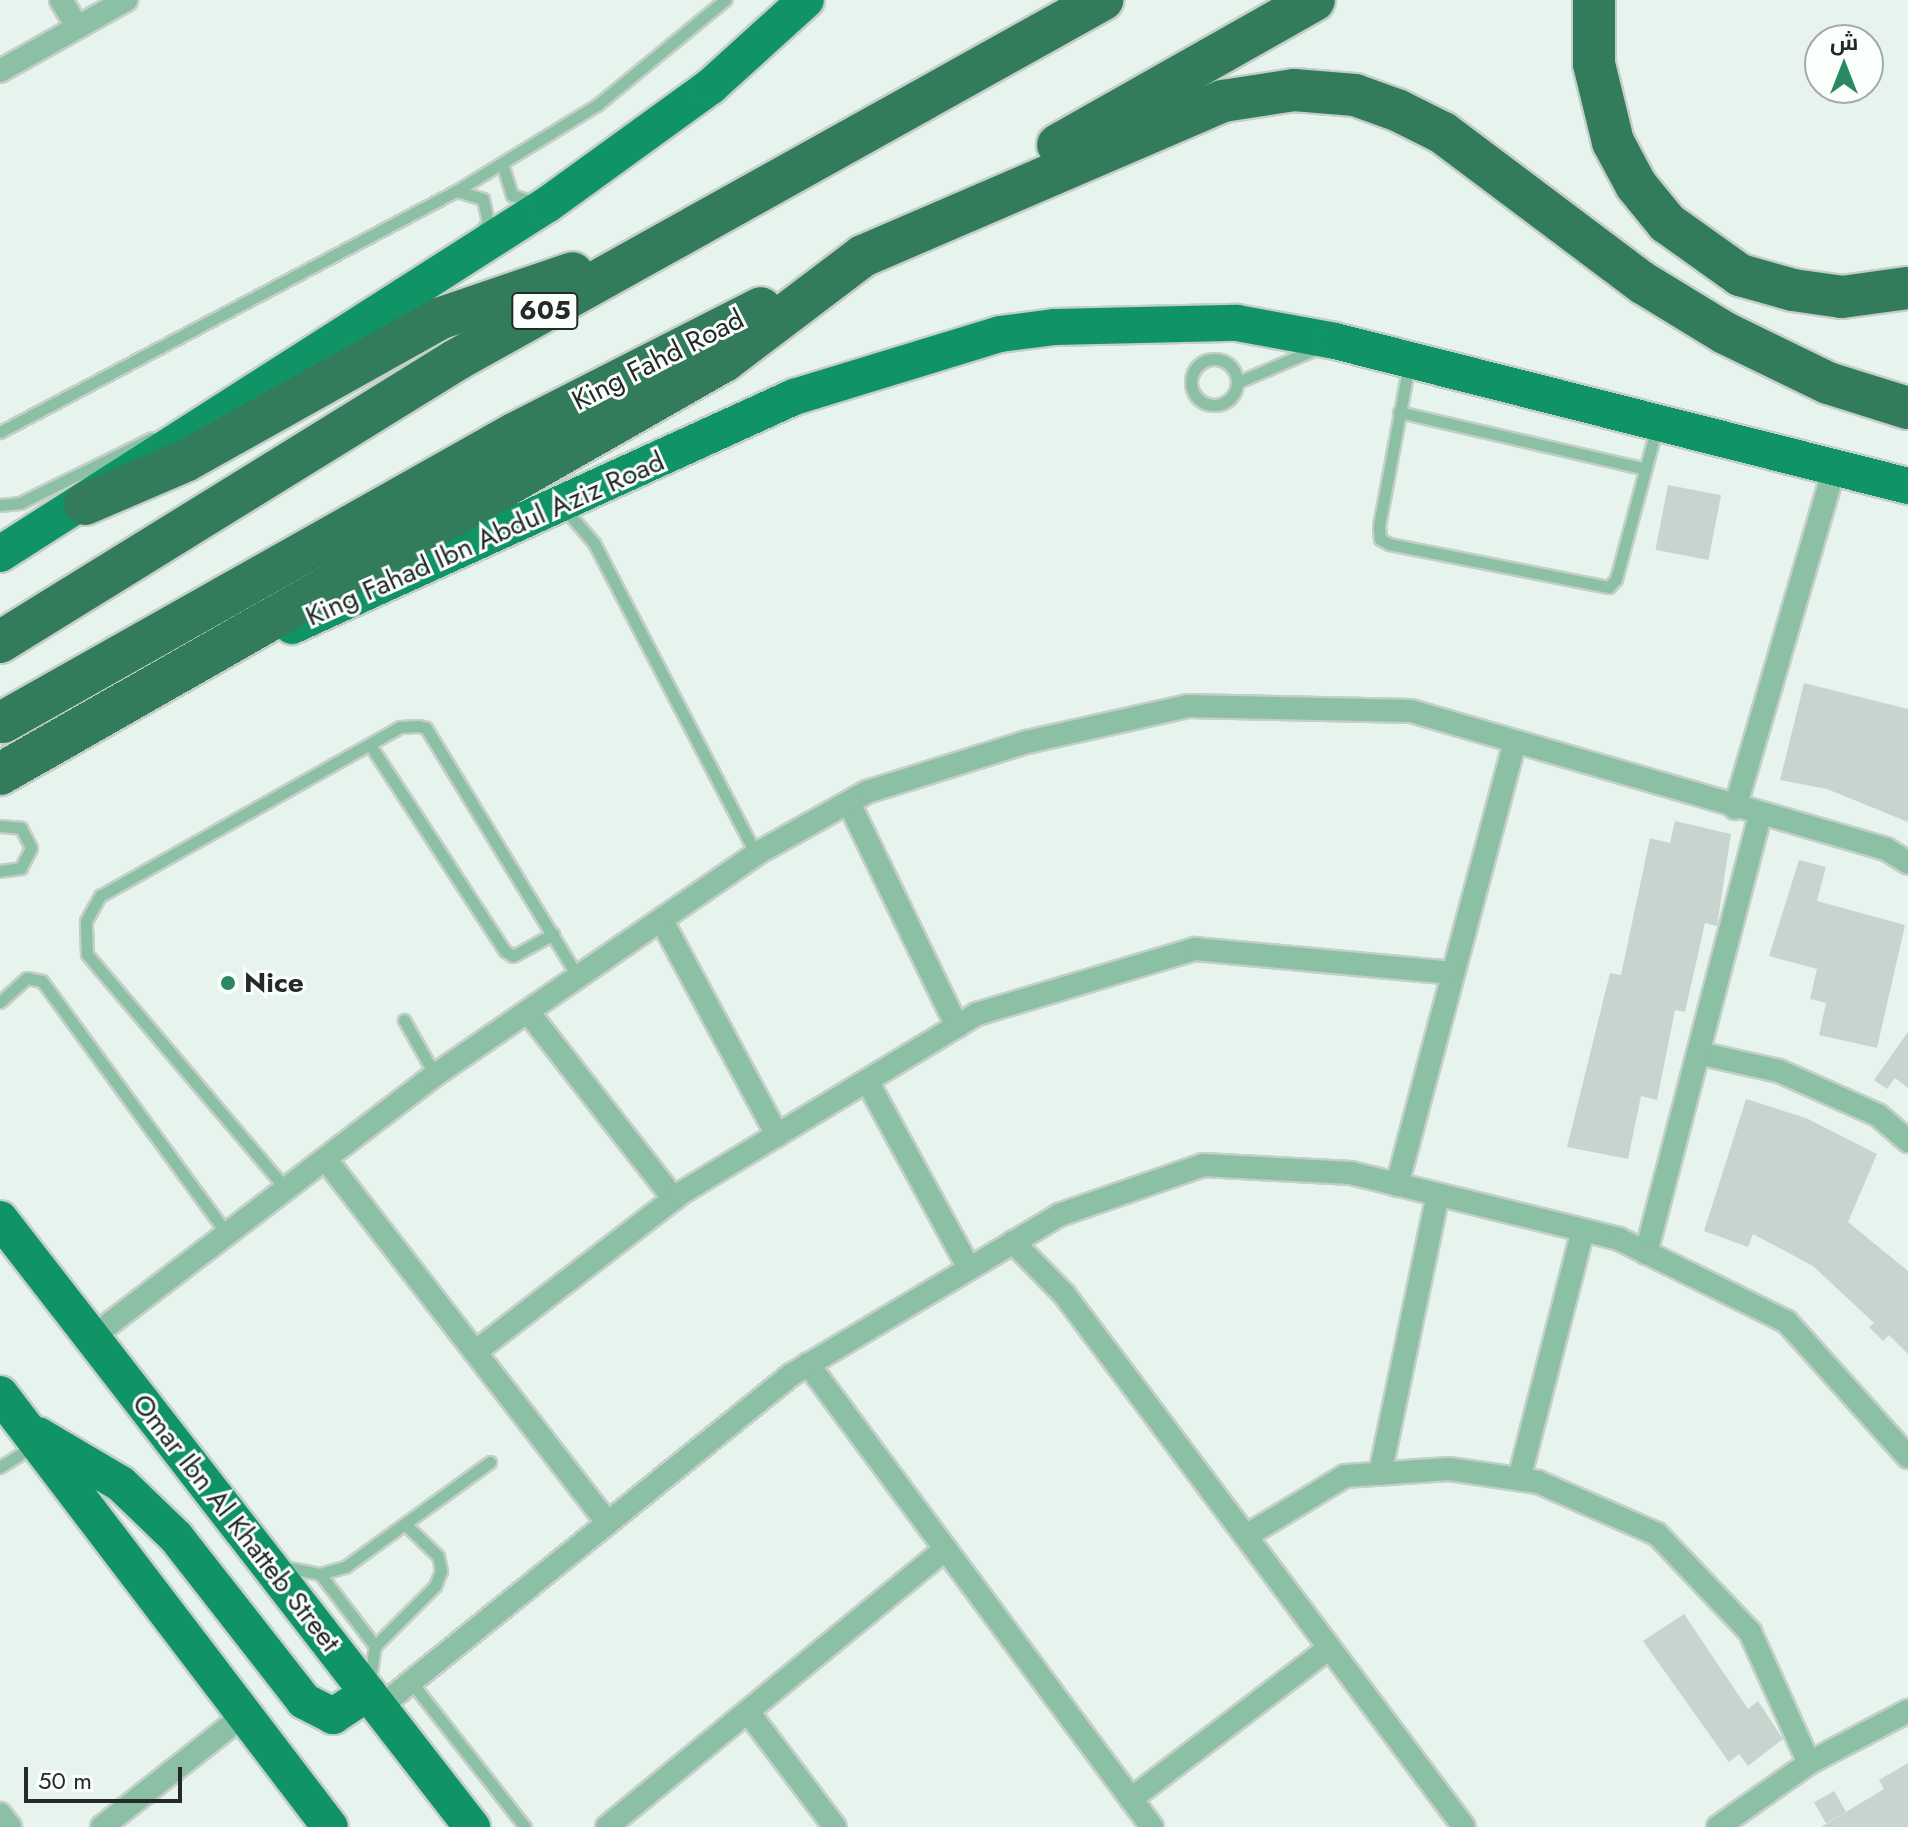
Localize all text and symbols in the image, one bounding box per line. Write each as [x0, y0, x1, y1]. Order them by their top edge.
north arrow [1804, 24, 1884, 104]
text: ش [1830, 26, 1858, 58]
road number: 605 [511, 289, 579, 333]
street label: King Fahd Road [567, 302, 749, 418]
street label: King Fahad Ibn Abdul Aziz Road [301, 445, 669, 633]
place label: Nice [244, 966, 304, 1000]
marker: Nice [219, 974, 237, 992]
street label: Omar Ibn Al Khatteb Street [125, 1387, 347, 1659]
scale bar [28, 1751, 186, 1801]
text: 50 m [38, 1763, 92, 1798]

